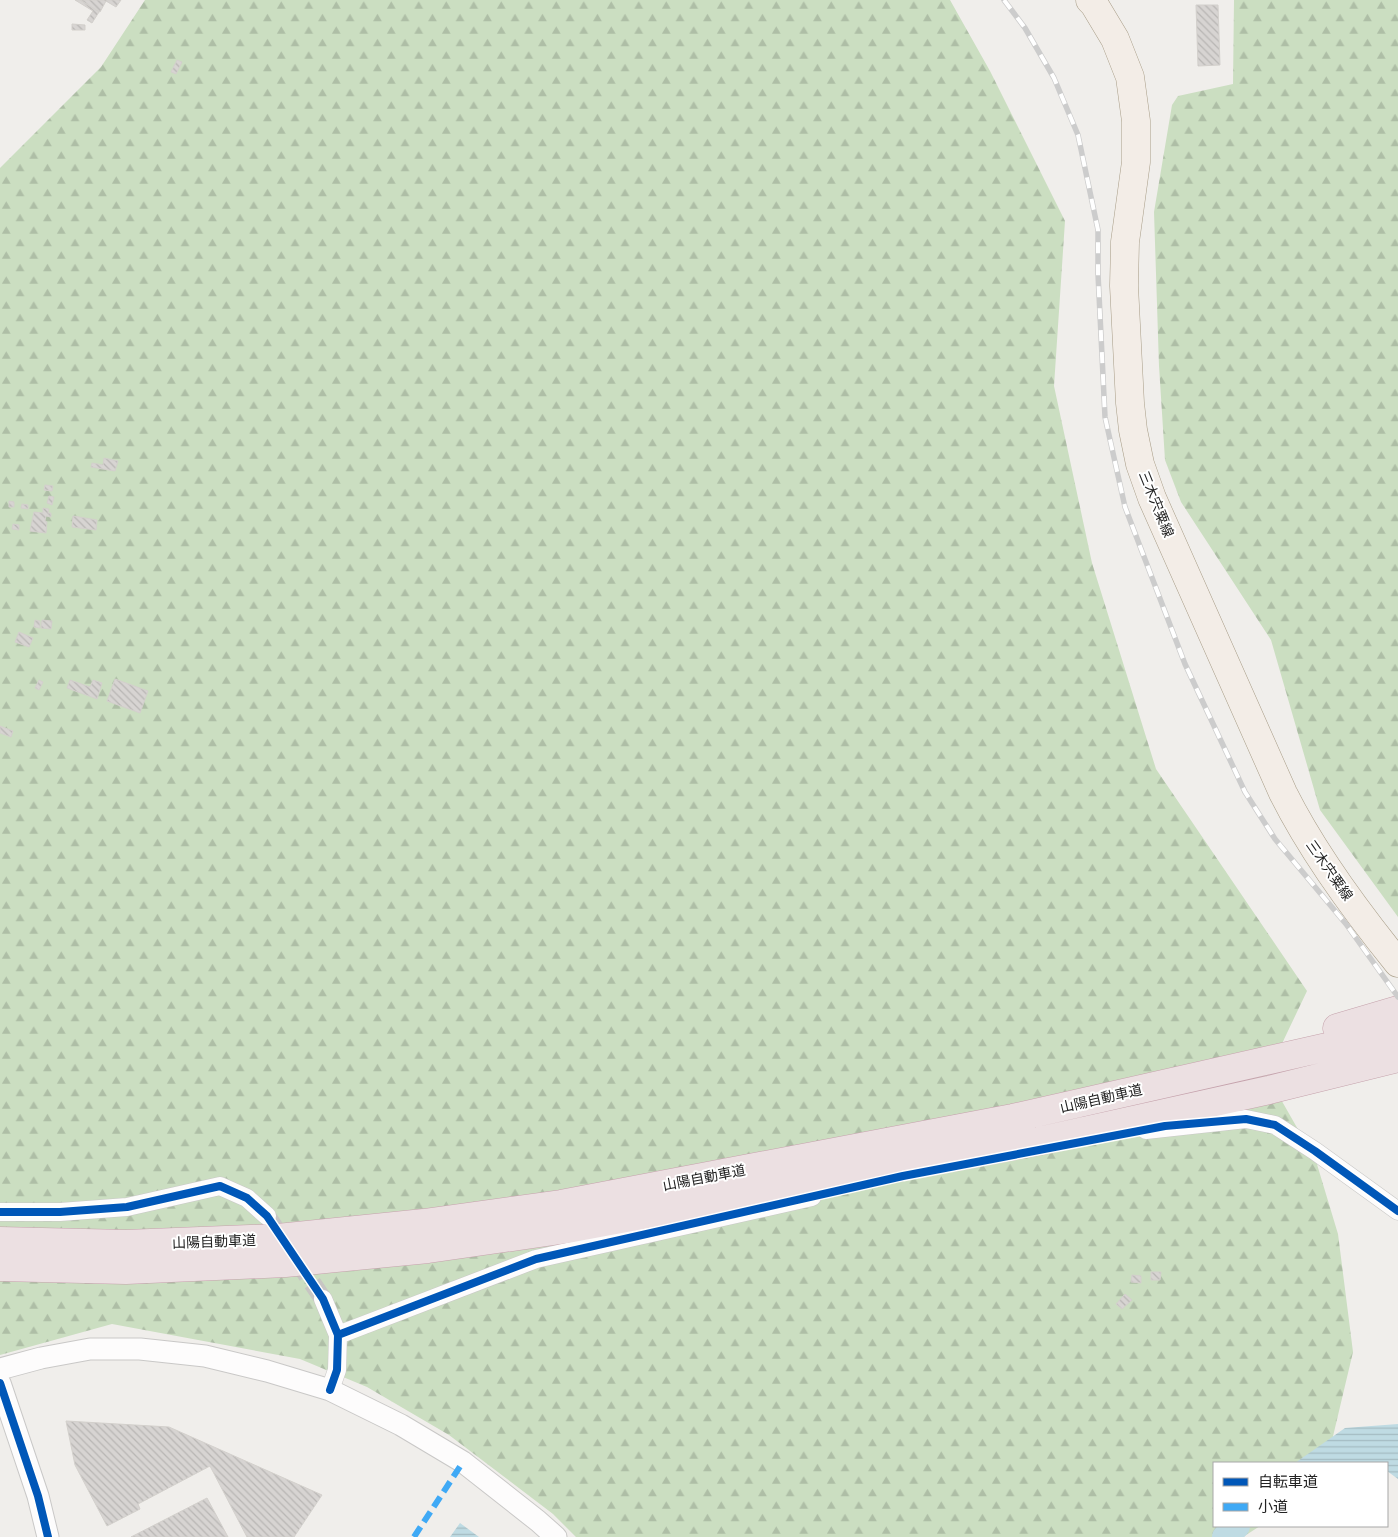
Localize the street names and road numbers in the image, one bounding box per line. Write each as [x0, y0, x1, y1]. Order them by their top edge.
street label: 三木宍粟線 [1136, 468, 1178, 540]
street label: 三木宍粟線 [1303, 836, 1357, 904]
street label: 山陽自動車道 [1058, 1080, 1144, 1116]
street label: 山陽自動車道 [661, 1161, 747, 1193]
street label: 山陽自動車道 [172, 1231, 256, 1251]

